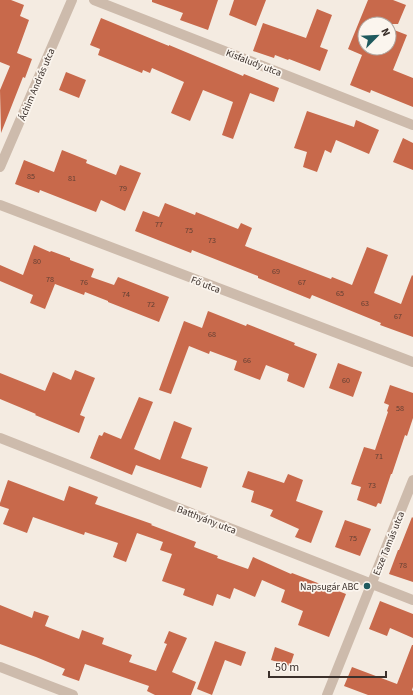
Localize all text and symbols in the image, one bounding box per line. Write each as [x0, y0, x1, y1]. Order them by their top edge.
north arrow [357, 16, 397, 56]
text: N [377, 26, 394, 39]
street label: Áchim András utca [15, 46, 58, 123]
street label: Kisfaludy utca [224, 46, 284, 80]
house number: 85 [27, 171, 35, 182]
house number: 81 [68, 173, 76, 184]
house number: 79 [119, 183, 127, 194]
house number: 77 [155, 219, 163, 230]
house number: 75 [185, 225, 193, 236]
house number: 73 [208, 235, 216, 246]
house number: 80 [33, 256, 41, 267]
house number: 69 [272, 266, 280, 277]
street label: Fő utca [189, 273, 222, 297]
house number: 78 [46, 274, 54, 285]
house number: 76 [80, 277, 88, 288]
house number: 67 [298, 277, 306, 288]
house number: 65 [336, 288, 344, 299]
house number: 74 [122, 289, 130, 300]
house number: 63 [361, 298, 369, 309]
house number: 72 [147, 299, 155, 310]
house number: 67 [394, 311, 402, 322]
house number: 68 [208, 329, 216, 340]
house number: 66 [243, 355, 251, 366]
house number: 60 [342, 375, 350, 386]
house number: 58 [396, 403, 404, 414]
house number: 71 [375, 451, 383, 462]
house number: 73 [368, 480, 376, 491]
street label: Batthyány utca [175, 502, 238, 538]
street label: Esze Tamás utca [370, 509, 408, 577]
house number: 75 [349, 533, 357, 544]
house number: 78 [399, 560, 407, 571]
place label: Napsugár ABC [300, 580, 359, 594]
marker: Napsugár ABC [362, 581, 372, 591]
scale bar [269, 653, 386, 679]
text: 50 m [275, 659, 299, 676]

